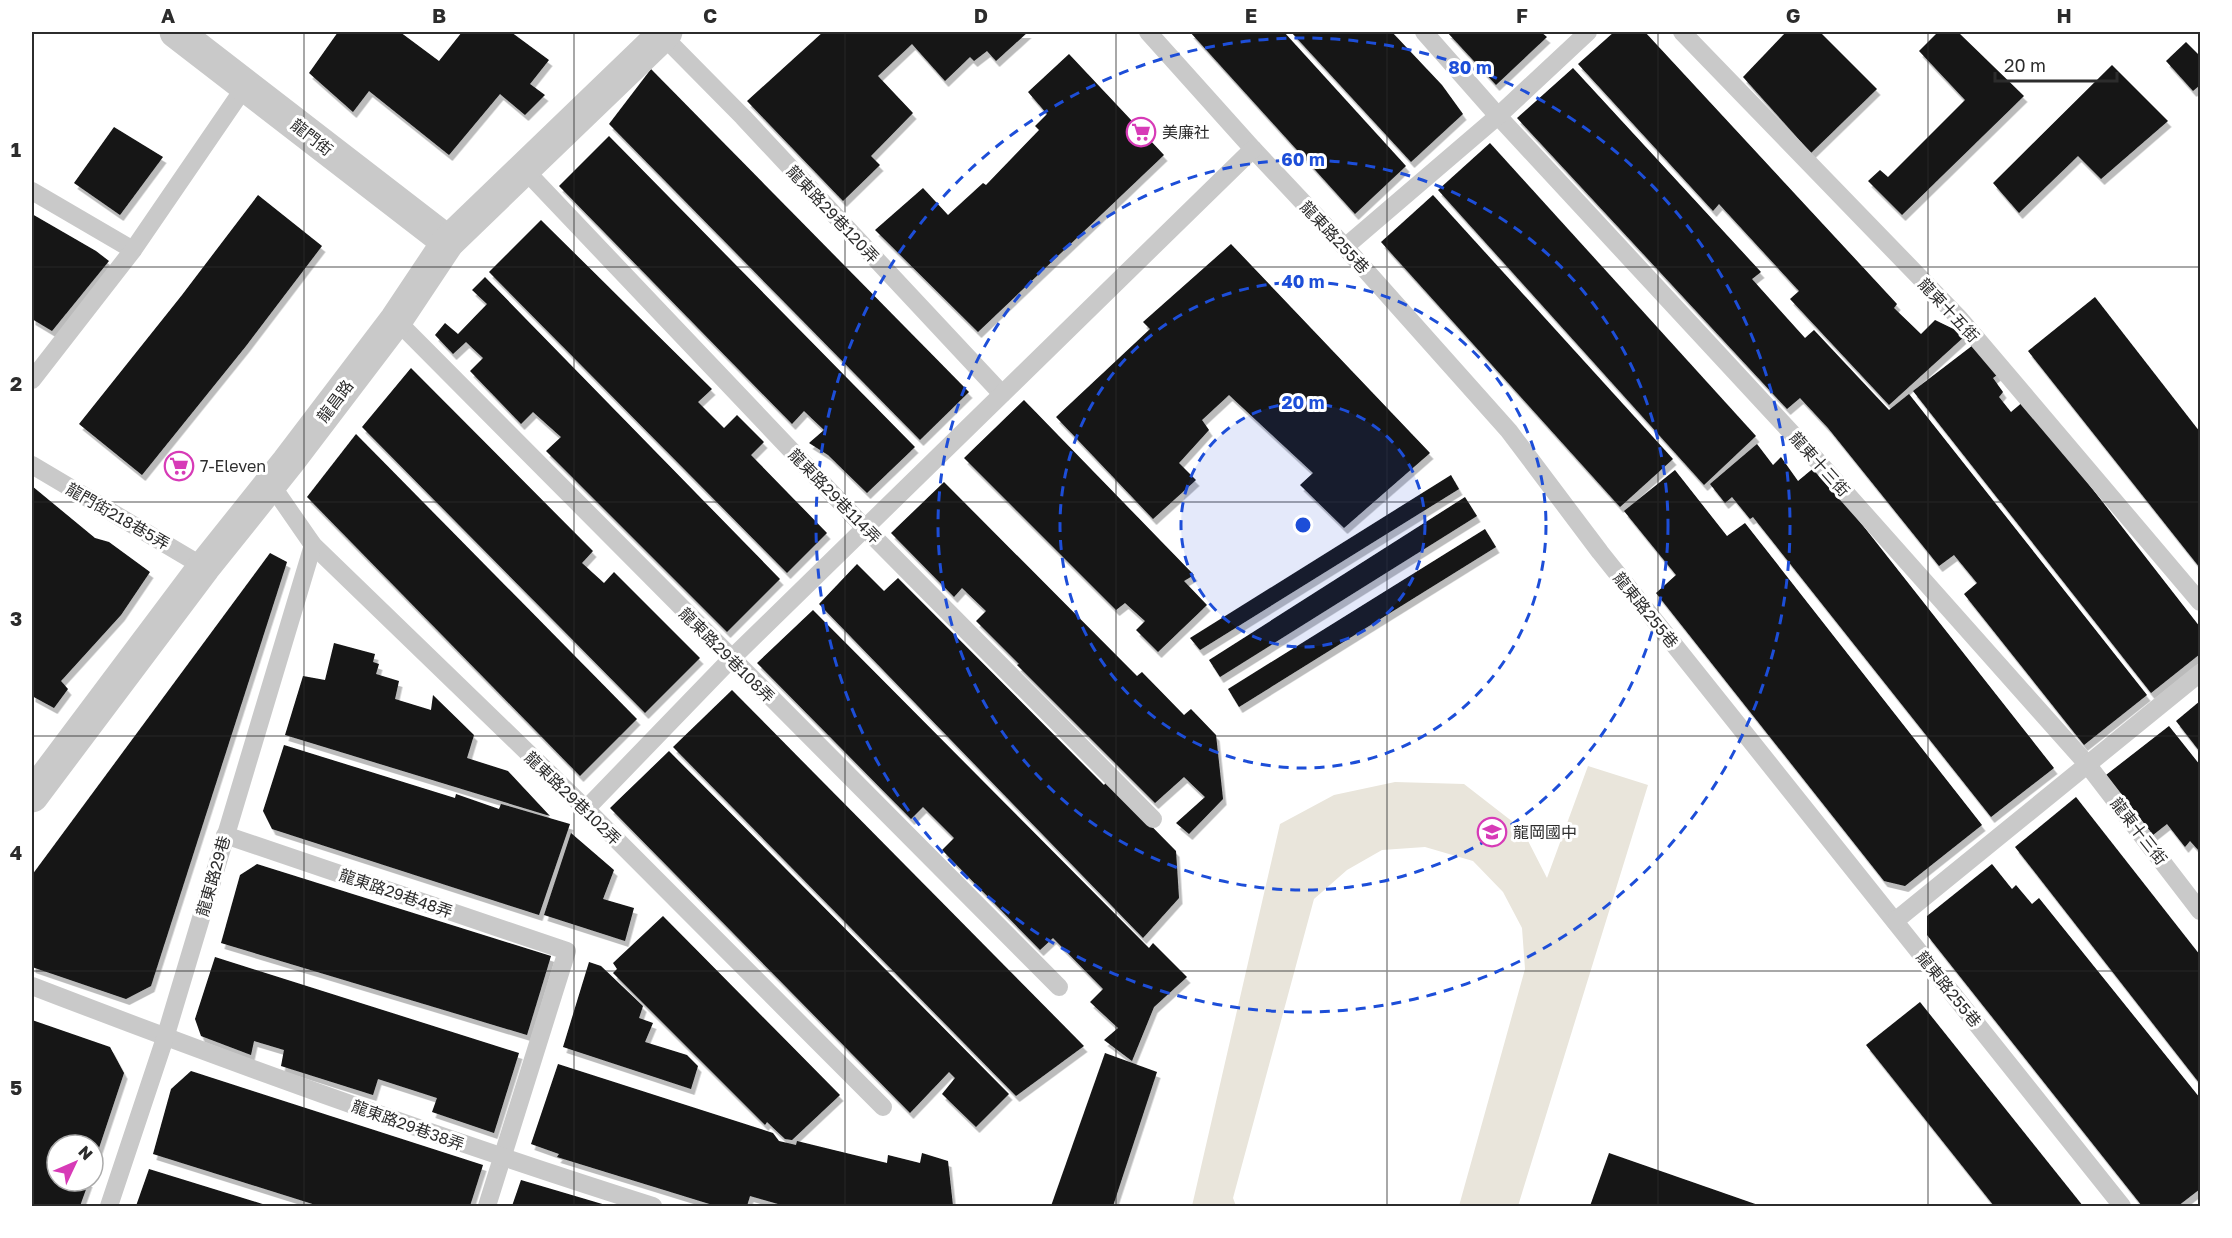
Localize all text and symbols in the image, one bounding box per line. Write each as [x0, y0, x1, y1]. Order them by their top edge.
text: A [161, 3, 175, 27]
text: B [432, 3, 446, 27]
text: C [703, 3, 717, 27]
text: D [974, 3, 988, 27]
text: E [1245, 3, 1257, 27]
text: F [1516, 3, 1528, 27]
text: G [1786, 3, 1800, 27]
text: H [2056, 3, 2072, 27]
scale bar [1995, 45, 2116, 83]
text: 20 m [2004, 54, 2046, 76]
text: 80 m [1448, 56, 1492, 78]
street label: 龍門街 [287, 114, 337, 160]
supermarket icon: 美廉社 [1125, 116, 1157, 148]
place label: 美廉社 [1162, 122, 1210, 142]
text: 1 [11, 137, 21, 161]
text: 60 m [1281, 148, 1325, 170]
street label: 龍東路29巷120弄 [783, 161, 883, 267]
street label: 龍東路255巷 [1296, 197, 1374, 277]
text: 40 m [1281, 270, 1325, 292]
street label: 龍東十五街 [1914, 274, 1984, 346]
text: 2 [10, 371, 22, 395]
street label: 龍昌路 [313, 376, 357, 426]
text: 20 m [1282, 391, 1324, 413]
street label: 龍東十三街 [1786, 428, 1854, 500]
street label: 龍東路29巷114弄 [785, 444, 885, 548]
supermarket icon: 7-Eleven [163, 450, 195, 482]
place label: 7-Eleven [200, 456, 266, 476]
street label: 龍門街218巷5弄 [63, 478, 173, 554]
centre of rings [1293, 515, 1313, 535]
street label: 龍東路255巷 [1609, 568, 1683, 652]
street label: 龍東路29巷108弄 [675, 603, 779, 707]
text: 3 [10, 606, 22, 630]
street label: 龍東路29巷102弄 [521, 747, 625, 849]
street label: 龍東十三街 [2106, 793, 2172, 869]
school or university icon: 龍岡國中 [1476, 816, 1508, 848]
place label: 龍岡國中 [1513, 822, 1577, 842]
street label: 龍東路29巷 [192, 833, 234, 919]
text: 4 [10, 840, 22, 864]
street label: 龍東路29巷48弄 [337, 864, 455, 922]
street label: 龍東路255巷 [1912, 947, 1986, 1031]
text: 5 [10, 1075, 22, 1099]
street label: 龍東路29巷38弄 [349, 1095, 467, 1155]
north arrow [45, 1133, 105, 1193]
text: N [74, 1141, 97, 1164]

